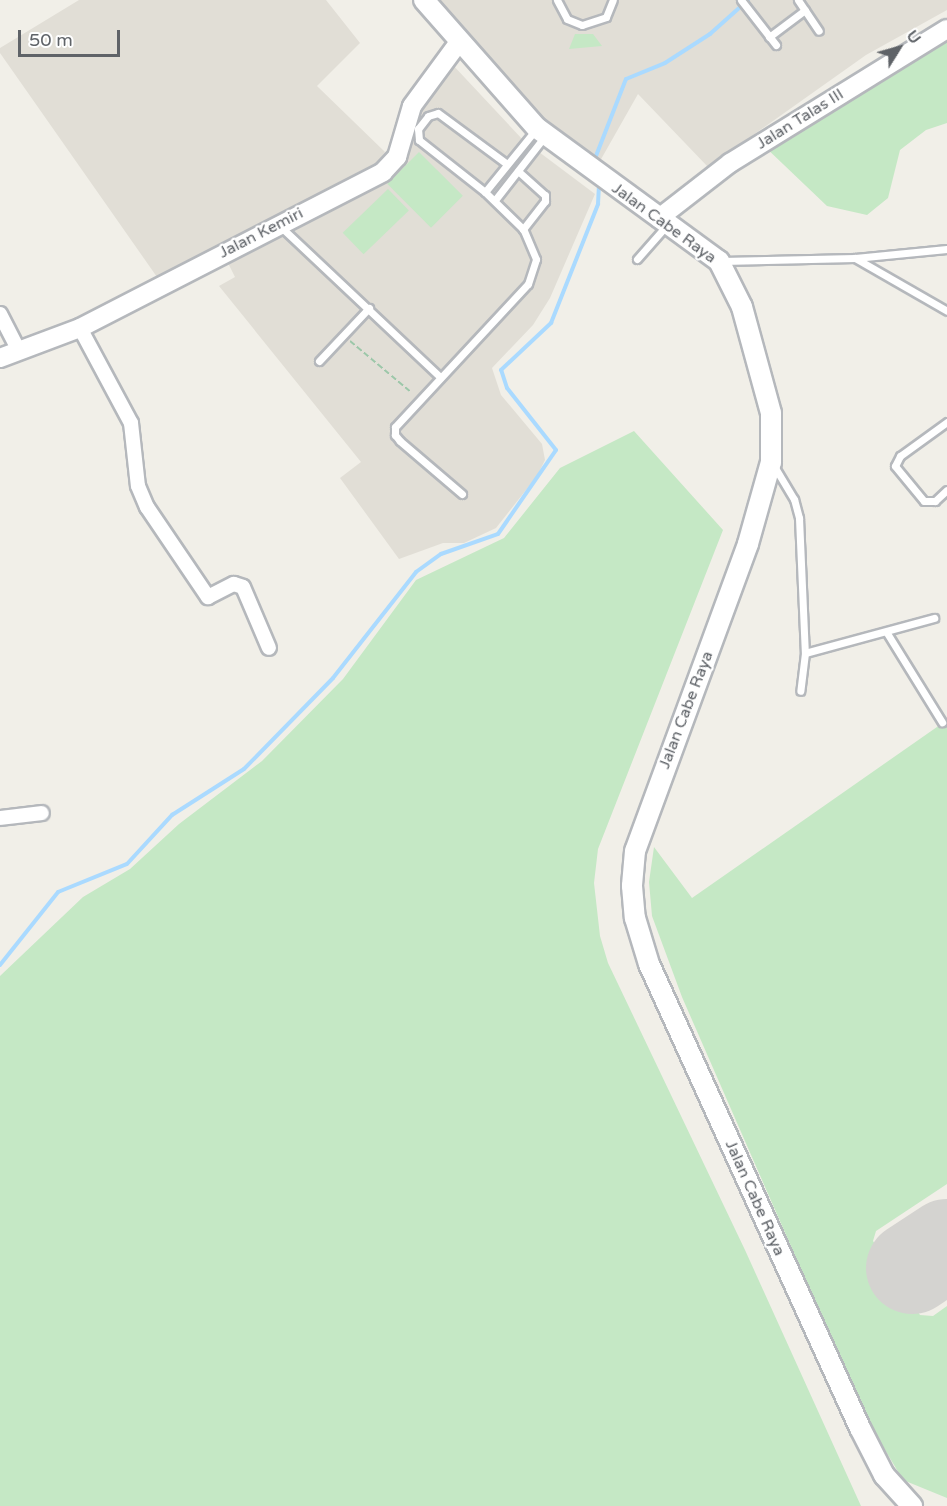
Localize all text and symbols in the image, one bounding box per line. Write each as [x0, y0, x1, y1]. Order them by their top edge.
scale bar [21, 18, 123, 56]
north arrow [869, 18, 929, 78]
text: U [902, 26, 925, 48]
text: 50 m [29, 29, 73, 51]
street label: Jalan Talas III [753, 85, 847, 153]
street label: Jalan Cabe Raya [608, 179, 720, 267]
street label: Jalan Kemiri [216, 204, 306, 262]
street label: Jalan Cabe Raya [655, 648, 717, 772]
street label: Jalan Cabe Raya [721, 1137, 789, 1259]

